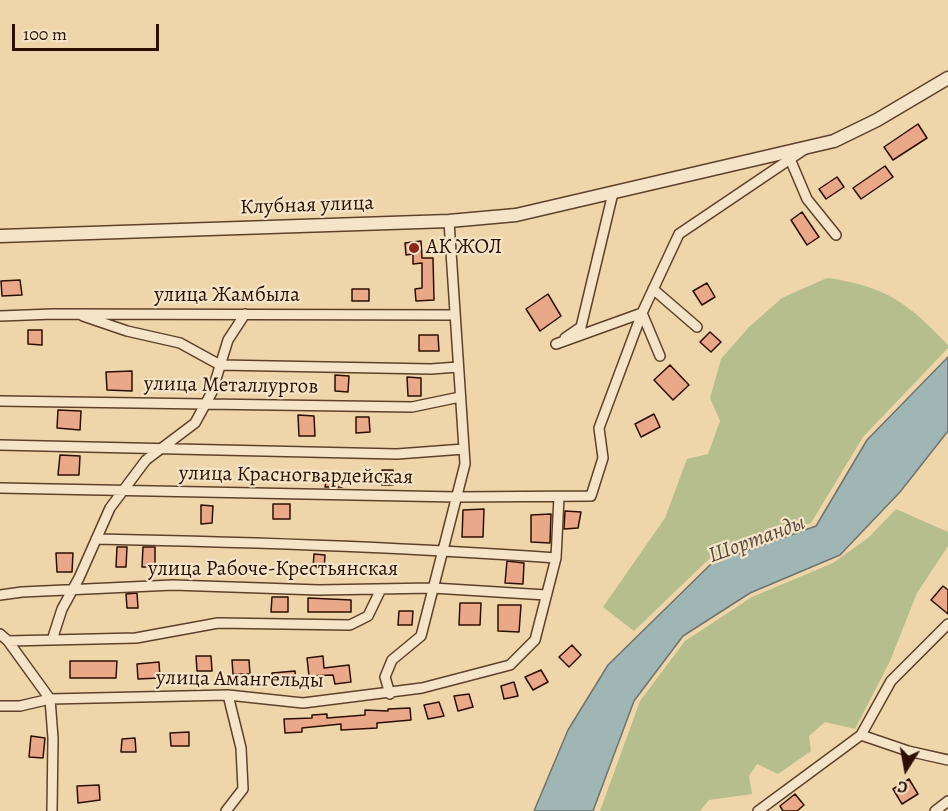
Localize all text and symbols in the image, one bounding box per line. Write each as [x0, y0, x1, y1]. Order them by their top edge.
scale bar [15, 12, 162, 50]
text: 100 m [23, 22, 67, 46]
street label: Клубная улица [240, 191, 374, 221]
place label: АК ЖОЛ [426, 235, 502, 261]
marker: АК ЖОЛ [407, 241, 421, 255]
street label: улица Жамбыла [154, 283, 300, 309]
street label: улица Металлургов [144, 372, 318, 400]
street label: улица Красногвардейская [179, 461, 413, 491]
water label: Шортанды [705, 510, 809, 570]
street label: улица Рабоче-Крестьянская [148, 557, 398, 583]
street label: улица Амангельды [156, 666, 324, 694]
north arrow [876, 739, 936, 799]
text: С [896, 775, 910, 798]

